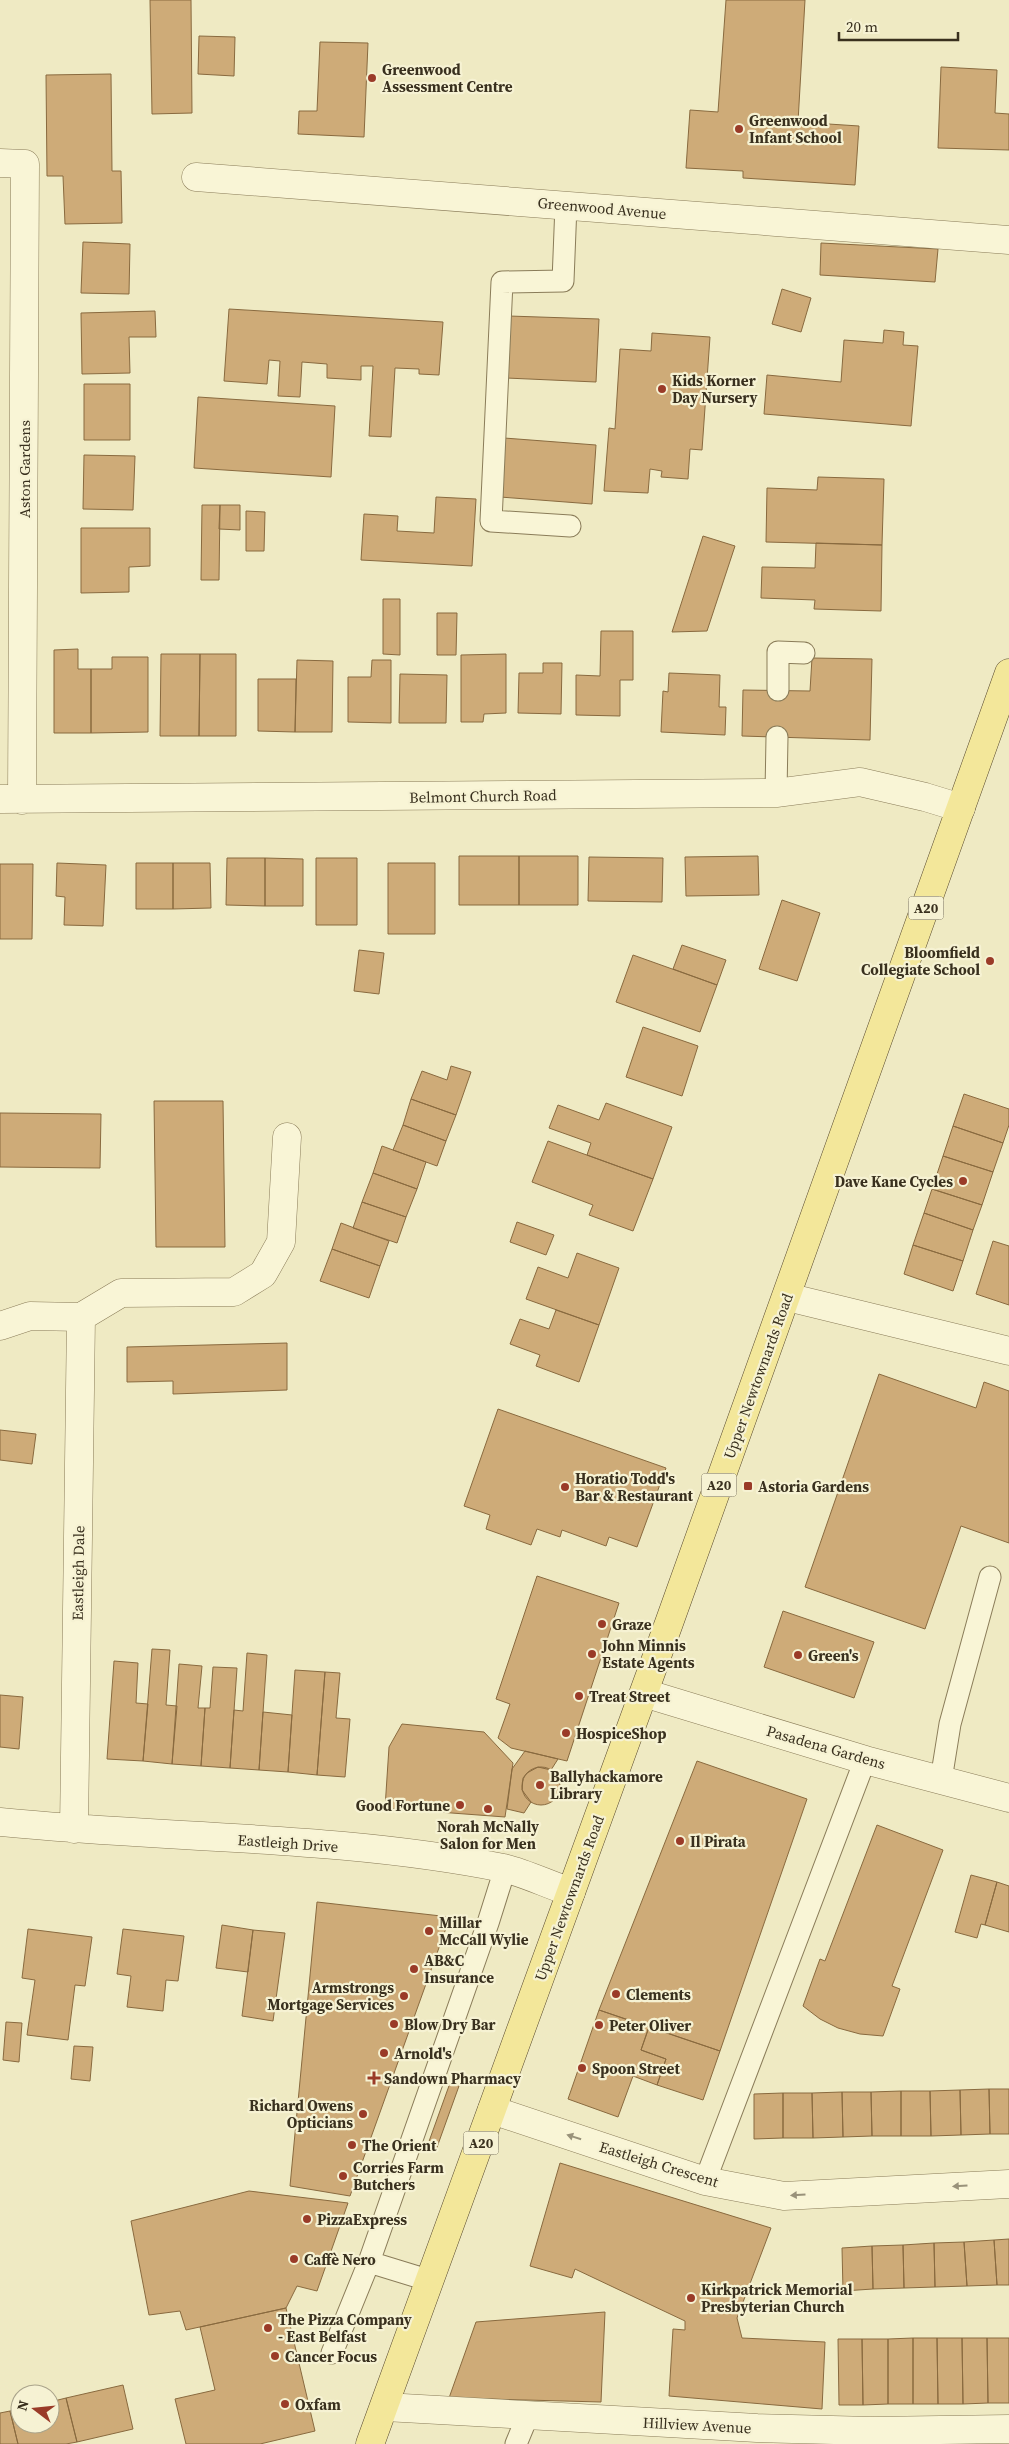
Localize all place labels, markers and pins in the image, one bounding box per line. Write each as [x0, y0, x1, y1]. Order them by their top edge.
place label: Greenwood Assessment Centre [382, 59, 513, 97]
marker: Greenwood Assessment Centre [366, 72, 378, 84]
place label: Greenwood Infant School [749, 110, 842, 148]
marker: Greenwood Infant School [733, 123, 745, 135]
place label: Kids Korner Day Nursery [672, 370, 758, 408]
marker: Kids Korner Day Nursery [656, 383, 668, 395]
place label: Bloomfield Collegiate School [861, 942, 980, 980]
marker: Bloomfield Collegiate School [984, 955, 996, 967]
place label: Dave Kane Cycles [835, 1171, 953, 1192]
marker: Dave Kane Cycles [957, 1175, 969, 1187]
place label: Horatio Todd's Bar & Restaurant [575, 1468, 694, 1506]
place label: Astoria Gardens [758, 1476, 869, 1497]
marker: Astoria Gardens [742, 1480, 754, 1492]
marker: Horatio Todd's Bar & Restaurant [559, 1481, 571, 1493]
place label: Graze [612, 1614, 652, 1635]
marker: Graze [596, 1618, 608, 1630]
place label: John Minnis Estate Agents [601, 1635, 695, 1673]
place label: Green's [808, 1645, 859, 1666]
marker: John Minnis Estate Agents [586, 1648, 598, 1660]
marker: Green's [792, 1649, 804, 1661]
place label: Treat Street [589, 1686, 671, 1707]
marker: Treat Street [573, 1690, 585, 1702]
place label: HospiceShop [576, 1723, 666, 1744]
marker: HospiceShop [560, 1727, 572, 1739]
place label: Ballyhackamore Library [550, 1766, 663, 1804]
marker: Ballyhackamore Library [534, 1779, 546, 1791]
place label: Good Fortune [356, 1795, 450, 1816]
marker: Good Fortune [454, 1799, 466, 1811]
marker: Norah McNally Salon for Men [482, 1803, 494, 1815]
place label: Norah McNally Salon for Men [437, 1816, 539, 1854]
place label: Il Pirata [690, 1831, 747, 1852]
marker: Il Pirata [674, 1835, 686, 1847]
place label: Millar McCall Wylie [439, 1912, 529, 1950]
marker: Millar McCall Wylie [423, 1925, 435, 1937]
place label: AB&C Insurance [424, 1950, 494, 1988]
marker: AB&C Insurance [408, 1963, 420, 1975]
place label: Armstrongs Mortgage Services [267, 1977, 394, 2015]
place label: Clements [626, 1984, 691, 2005]
marker: Clements [610, 1988, 622, 2000]
marker: Armstrongs Mortgage Services [398, 1990, 410, 2002]
place label: Blow Dry Bar [404, 2014, 496, 2035]
place label: Peter Oliver [609, 2015, 691, 2036]
marker: Blow Dry Bar [388, 2018, 400, 2030]
marker: Peter Oliver [593, 2019, 605, 2031]
place label: Arnold's [394, 2043, 452, 2064]
marker: Arnold's [378, 2047, 390, 2059]
place label: Spoon Street [592, 2058, 680, 2079]
marker: Spoon Street [576, 2062, 588, 2074]
place label: Sandown Pharmacy [384, 2068, 521, 2089]
marker: Sandown Pharmacy [368, 2072, 380, 2084]
place label: Richard Owens Opticians [249, 2095, 353, 2133]
marker: Richard Owens Opticians [357, 2108, 369, 2120]
place label: The Orient [362, 2135, 437, 2156]
marker: The Orient [346, 2139, 358, 2151]
place label: Corries Farm Butchers [353, 2157, 444, 2195]
marker: Corries Farm Butchers [337, 2170, 349, 2182]
place label: PizzaExpress [317, 2209, 407, 2230]
marker: PizzaExpress [301, 2213, 313, 2225]
place label: Caffè Nero [304, 2249, 376, 2270]
marker: Caffè Nero [288, 2253, 300, 2265]
place label: Kirkpatrick Memorial Presbyterian Church [701, 2279, 853, 2317]
marker: Kirkpatrick Memorial Presbyterian Church [685, 2292, 697, 2304]
place label: The Pizza Company - East Belfast [278, 2309, 412, 2347]
marker: The Pizza Company - East Belfast [262, 2322, 274, 2334]
place label: Cancer Focus [285, 2346, 377, 2367]
marker: Cancer Focus [269, 2350, 281, 2362]
place label: Oxfam [295, 2394, 341, 2415]
marker: Oxfam [279, 2398, 291, 2410]

